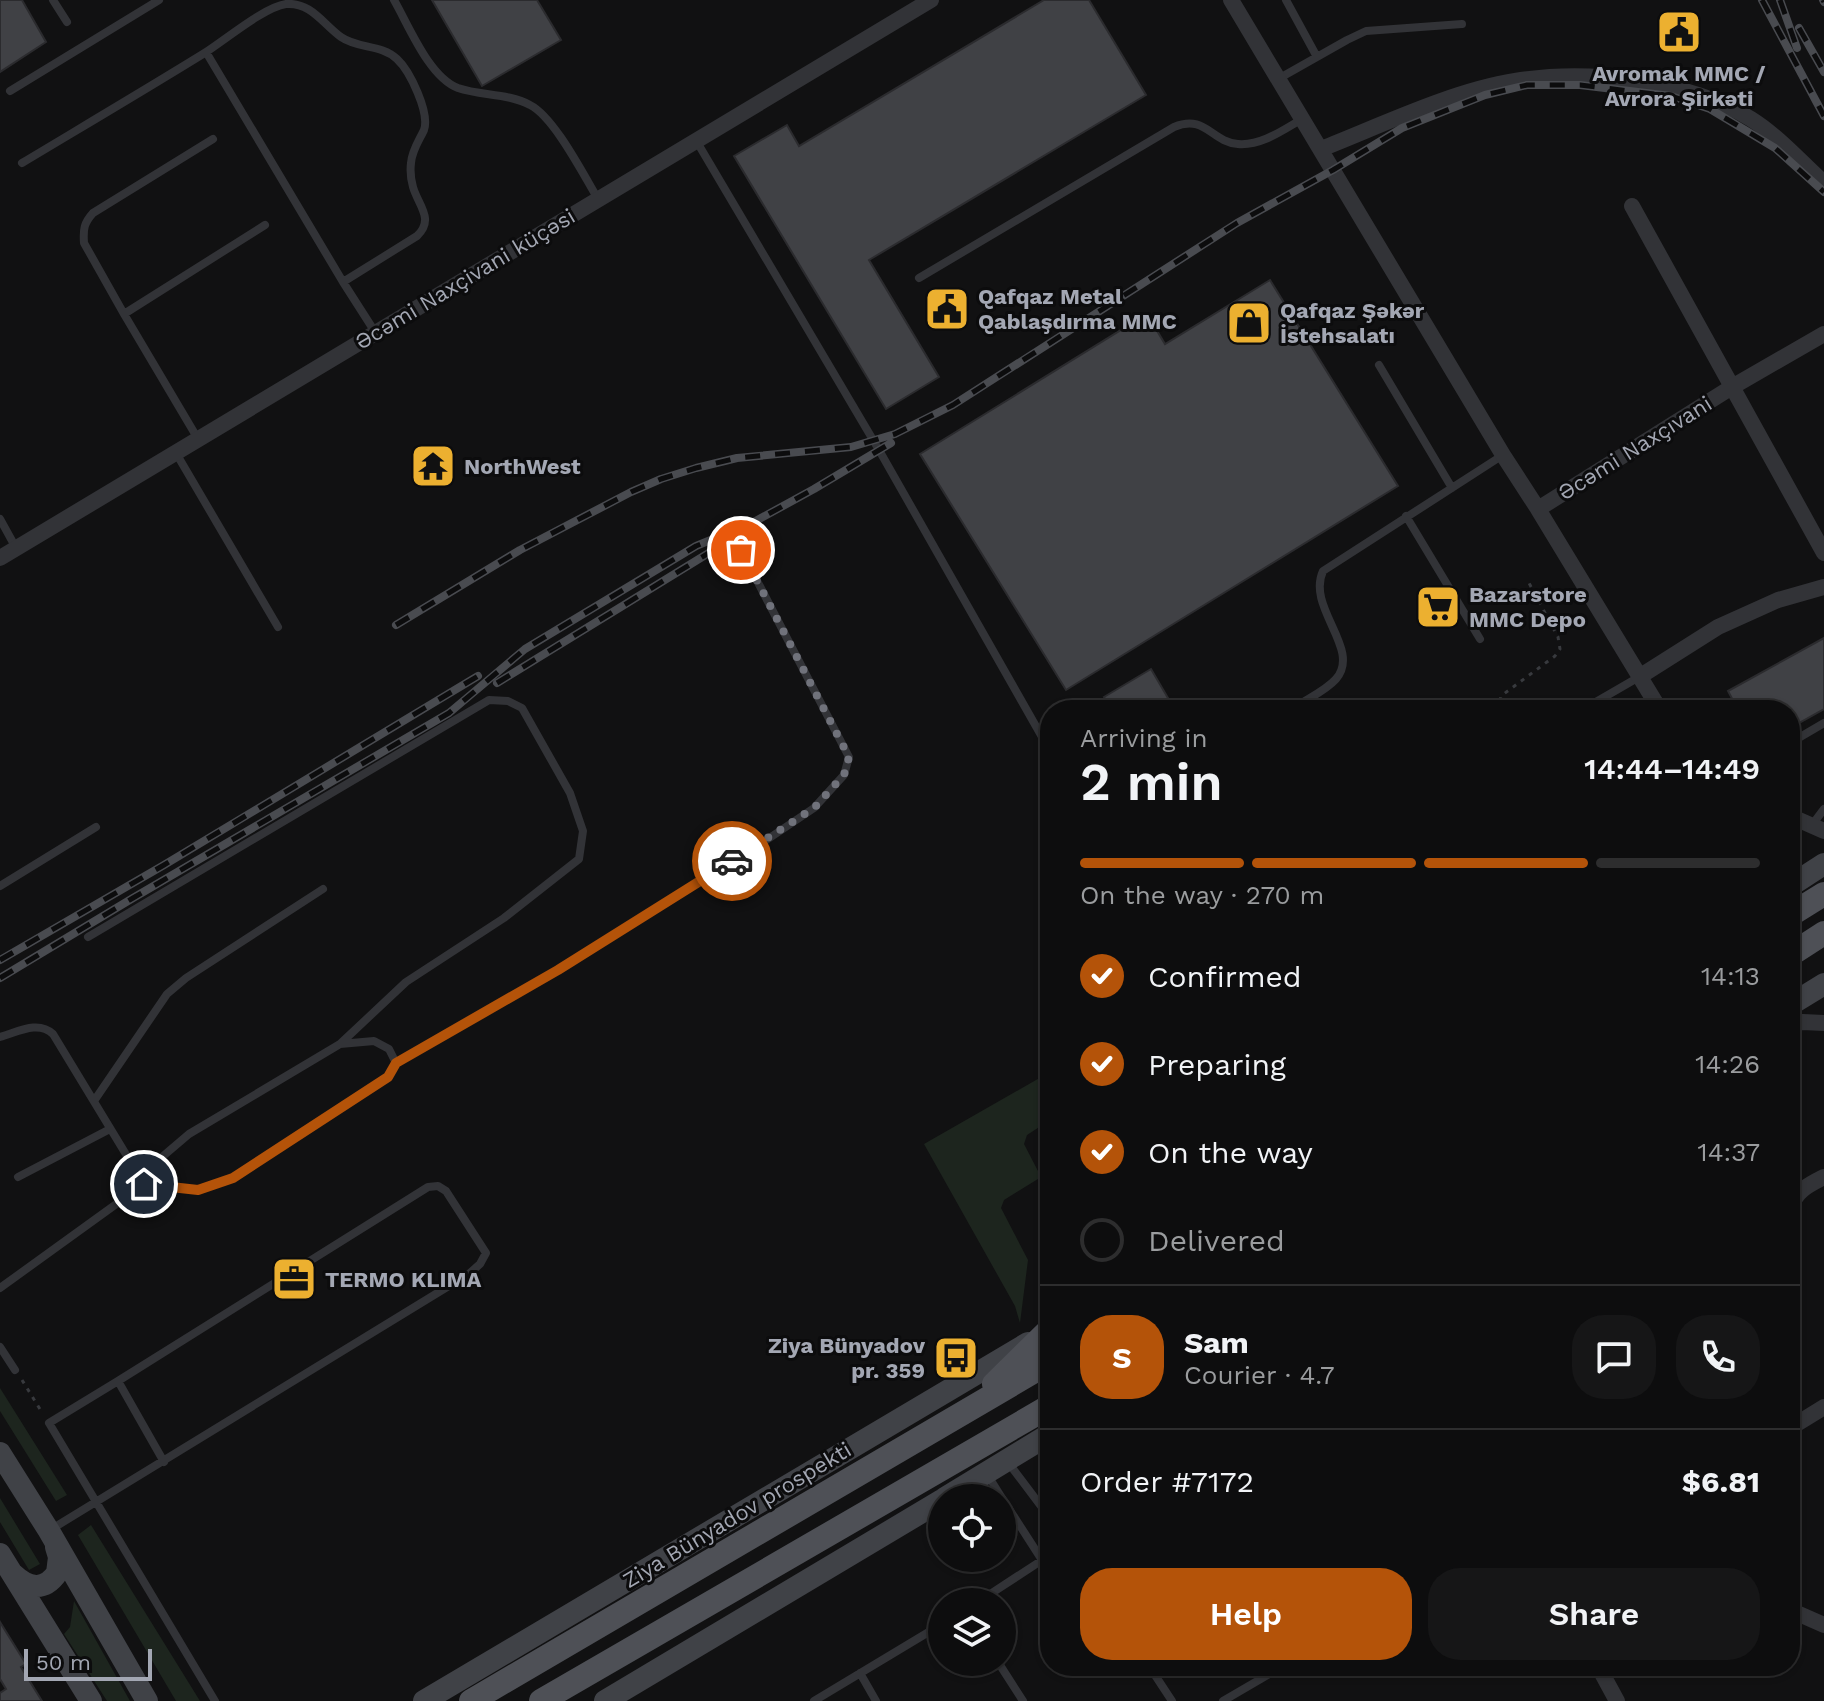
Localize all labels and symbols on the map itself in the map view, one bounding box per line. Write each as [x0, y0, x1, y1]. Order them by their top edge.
public building icon: Avromak MMC / Avrora Şirkəti [1655, 8, 1703, 56]
place label: Avromak MMC / Avrora Şirkəti [1592, 61, 1766, 111]
street label: Əcəmi Naxçivani küçəsi [351, 203, 579, 355]
place label: Qafqaz Metal Qablaşdırma MMC [978, 284, 1177, 334]
public building icon: Qafqaz Metal Qablaşdırma MMC [923, 285, 971, 333]
place label: Qafqaz Şəkər İstehsalatı [1280, 298, 1425, 348]
shop icon: Qafqaz Şəkər İstehsalatı [1225, 299, 1273, 347]
street label: Əcəmi Naxçıvani [1554, 391, 1716, 505]
temple icon: NorthWest [409, 442, 457, 490]
place label: NorthWest [464, 454, 581, 479]
pin [707, 516, 775, 584]
place label: Bazarstore MMC Depo [1469, 582, 1587, 632]
supermarket icon: Bazarstore MMC Depo [1414, 583, 1462, 631]
courier [692, 821, 772, 901]
pin [110, 1150, 178, 1218]
office icon: TERMO KLIMA [270, 1255, 318, 1303]
place label: TERMO KLIMA [325, 1267, 481, 1292]
place label: Ziya Bünyadov pr. 359 [768, 1333, 926, 1383]
bus stop icon: Ziya Bünyadov pr. 359 [932, 1334, 980, 1382]
street label: Ziya Bünyadov prospekti [618, 1437, 856, 1593]
scale bar [24, 1645, 152, 1681]

